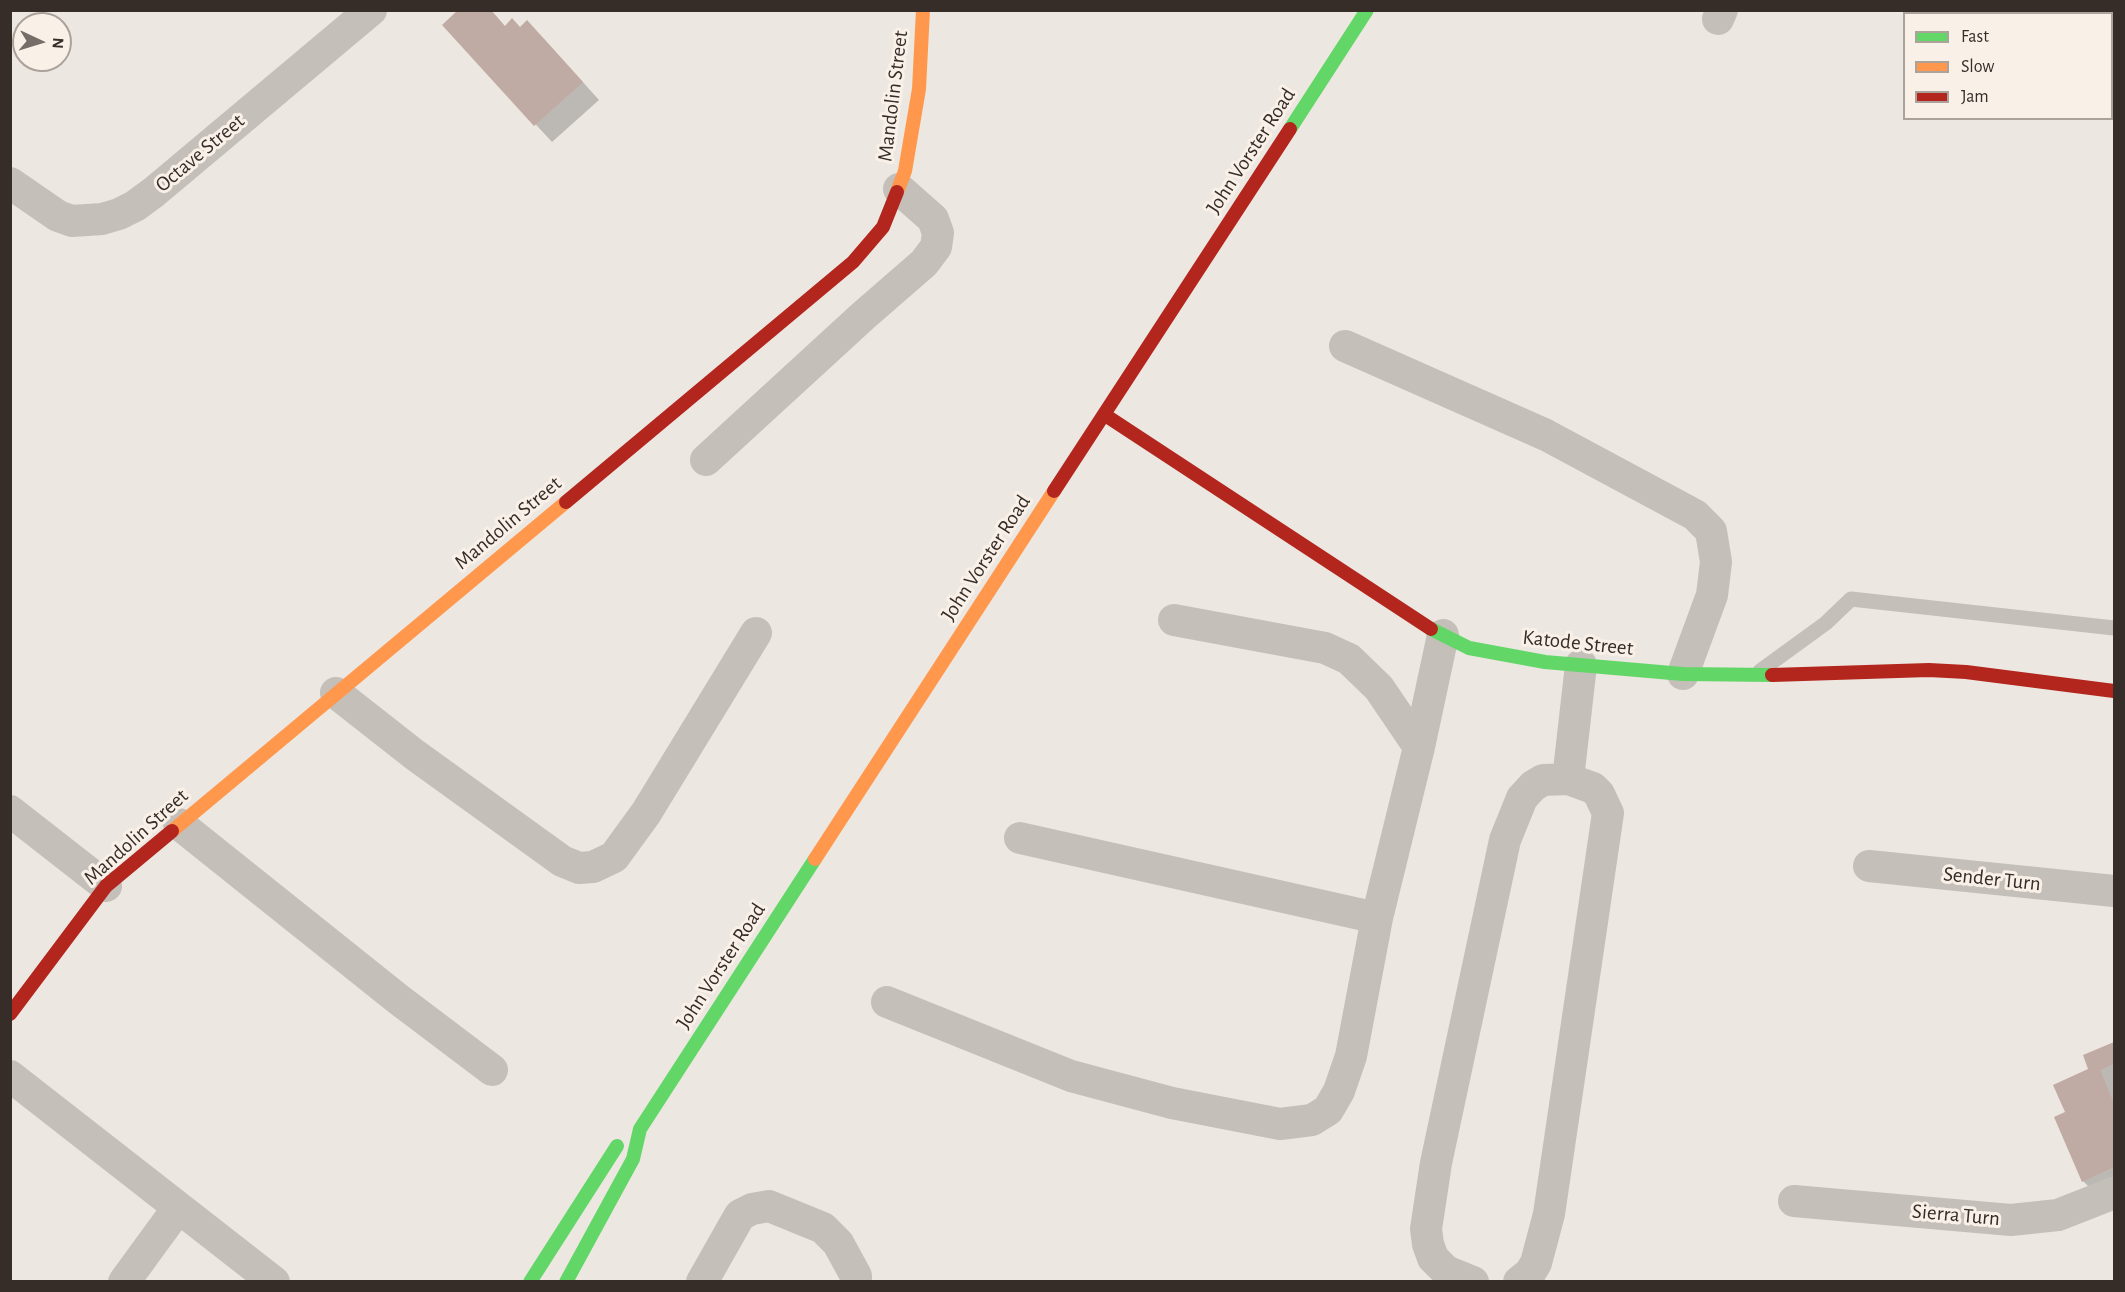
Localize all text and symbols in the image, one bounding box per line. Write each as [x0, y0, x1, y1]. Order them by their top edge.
north arrow [12, 12, 72, 72]
legend [1903, 12, 2113, 120]
text: Fast [1961, 28, 1989, 46]
street label: Mandolin Street [872, 29, 914, 163]
text: N [50, 37, 66, 49]
text: Slow [1961, 58, 1994, 76]
street label: John Vorster Road [1201, 83, 1301, 219]
text: Jam [1961, 88, 1989, 106]
street label: Octave Street [150, 108, 250, 198]
street label: Mandolin Street [449, 471, 567, 575]
street label: John Vorster Road [936, 490, 1036, 626]
street label: Katode Street [1521, 625, 1635, 661]
street label: Mandolin Street [79, 784, 193, 890]
street label: Sender Turn [1942, 861, 2042, 897]
street label: John Vorster Road [671, 898, 771, 1034]
street label: Sierra Turn [1911, 1199, 2001, 1231]

